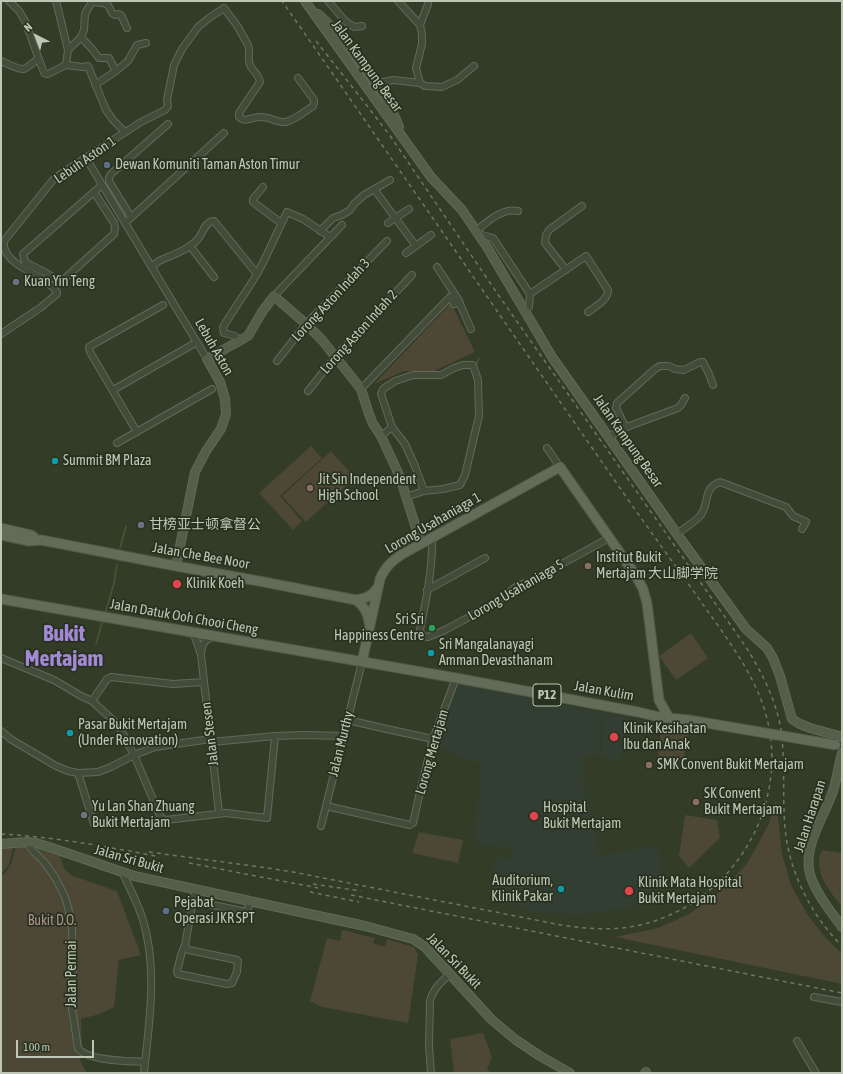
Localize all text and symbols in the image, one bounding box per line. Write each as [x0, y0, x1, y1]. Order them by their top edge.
north arrow [16, 16, 56, 56]
street label: Jalan Kampung Besar [328, 17, 406, 115]
text: N [22, 20, 34, 34]
street label: Lebuh Aston 1 [51, 133, 119, 187]
place label: Dewan Komuniti Taman Aston Timur [115, 157, 300, 173]
marker: Dewan Komuniti Taman Aston Timur [102, 160, 112, 170]
street label: Lorong Aston Indah 3 [288, 255, 374, 345]
place label: Kuan Yin Teng [24, 274, 95, 290]
marker: Kuan Yin Teng [11, 277, 21, 287]
street label: Lorong Aston Indah 2 [317, 287, 401, 377]
street label: Lebuh Aston [191, 316, 237, 378]
street label: Jalan Kampung Besar [590, 391, 666, 491]
place label: Summit BM Plaza [63, 453, 152, 469]
marker: Summit BM Plaza [50, 456, 60, 466]
place label: Jit Sin Independent High School [318, 472, 416, 504]
marker: Jit Sin Independent High School [305, 483, 315, 493]
street label: Lorong Usahaniaga 1 [382, 489, 484, 557]
place label: 甘榜亚士顿拿督公 [149, 517, 261, 533]
marker: 甘榜亚士顿拿督公 [136, 520, 146, 530]
street label: Jalan Che Bee Noor [151, 539, 251, 573]
place label: Institut Bukit Mertajam 大山脚学院 [596, 550, 718, 582]
street label: Lorong Usahaniaga 5 [465, 556, 567, 624]
marker: Institut Bukit Mertajam 大山脚学院 [583, 561, 593, 571]
place label: Klinik Koeh [186, 576, 244, 592]
marker: Klinik Koeh [171, 578, 183, 590]
street label: Jalan Datuk Ooh Chooi Cheng [109, 596, 259, 638]
place label: Sri Sri Happiness Centre [334, 612, 424, 644]
district label: Bukit Mertajam [25, 621, 103, 672]
marker: Sri Sri Happiness Centre [427, 623, 437, 633]
place label: Sri Mangalanayagi Amman Devasthanam [439, 637, 553, 670]
marker: Sri Mangalanayagi Amman Devasthanam [426, 648, 436, 658]
street label: Jalan Kulim [573, 677, 635, 705]
road number: P12 [533, 684, 561, 706]
street label: Jalan Stesen [198, 701, 222, 767]
street label: Lorong Mertajam [412, 708, 452, 796]
street label: Jalan Murthy [325, 710, 357, 778]
place label: Pasar Bukit Mertajam (Under Renovation) [78, 717, 187, 750]
place label: Klinik Kesihatan Ibu dan Anak [623, 721, 707, 754]
marker: Pasar Bukit Mertajam (Under Renovation) [65, 728, 75, 738]
marker: Klinik Kesihatan Ibu dan Anak [608, 731, 620, 743]
place label: SMK Convent Bukit Mertajam [657, 757, 804, 773]
marker: SMK Convent Bukit Mertajam [644, 760, 654, 770]
street label: Jalan Harapan [790, 778, 830, 854]
place label: SK Convent Bukit Mertajam [704, 786, 782, 818]
marker: SK Convent Bukit Mertajam [691, 797, 701, 807]
place label: Yu Lan Shan Zhuang Bukit Mertajam [92, 799, 195, 832]
place label: Hospital Bukit Mertajam [543, 800, 621, 832]
marker: Yu Lan Shan Zhuang Bukit Mertajam [79, 810, 89, 820]
marker: Hospital Bukit Mertajam [528, 810, 540, 822]
street label: Jalan Sri Bukit [92, 841, 166, 877]
place label: Auditorium, Klinik Pakar [491, 873, 553, 906]
place label: Klinik Mata Hospital Bukit Mertajam [638, 875, 742, 908]
marker: Auditorium, Klinik Pakar [556, 884, 566, 894]
marker: Klinik Mata Hospital Bukit Mertajam [623, 885, 635, 897]
place label: Pejabat Operasi JKR SPT [174, 895, 255, 928]
marker: Pejabat Operasi JKR SPT [161, 906, 171, 916]
park label: Bukit D.O. [28, 913, 76, 929]
street label: Jalan Sri Bukit [423, 929, 485, 993]
street label: Jalan Permai [64, 941, 80, 1007]
scale bar [18, 1032, 96, 1058]
text: 100 m [23, 1040, 50, 1054]

